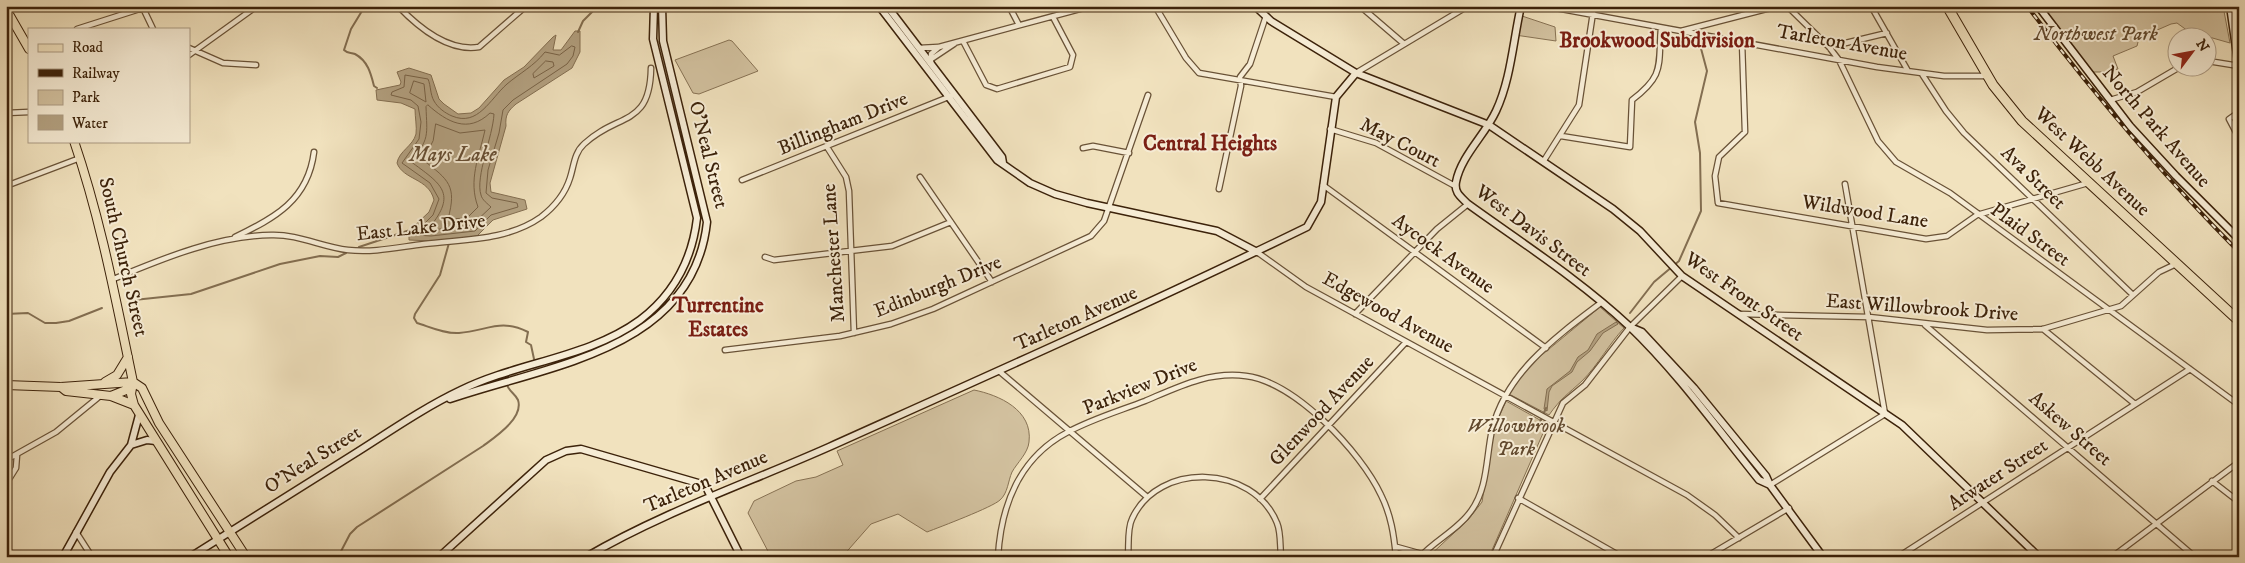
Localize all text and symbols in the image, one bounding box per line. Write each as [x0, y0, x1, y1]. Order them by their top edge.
street label: Tarleton Avenue [1775, 19, 1909, 67]
park label: Northwest Park [2033, 22, 2158, 47]
legend [28, 28, 190, 142]
district label: Brookwood Subdivision [1559, 28, 1756, 54]
north arrow [2168, 28, 2218, 78]
text: N [2191, 36, 2213, 56]
text: Road [72, 38, 104, 57]
street label: North Park Avenue [2096, 61, 2216, 193]
text: Railway [72, 64, 120, 83]
street label: Billingham Drive [774, 87, 912, 161]
text: Park [72, 88, 101, 107]
street label: O'Neal Street [683, 99, 733, 211]
street label: West Webb Avenue [2028, 101, 2155, 222]
street label: May Court [1356, 112, 1444, 174]
text: Water [71, 114, 108, 133]
district label: Central Heights [1143, 131, 1277, 157]
street label: Ava Street [1995, 141, 2071, 215]
water label: Mays Lake [408, 142, 497, 168]
street label: South Church Street [93, 175, 153, 339]
street label: West Davis Street [1469, 179, 1596, 283]
street label: Manchester Lane [817, 183, 851, 323]
street label: Wildwood Lane [1799, 190, 1930, 234]
street label: Plaid Street [1985, 198, 2075, 272]
street label: Aycock Avenue [1387, 208, 1499, 300]
street label: East Lake Drive [355, 209, 487, 247]
street label: West Front Street [1679, 246, 1808, 347]
street label: Edinburgh Drive [871, 250, 1005, 324]
street label: Edgewood Avenue [1318, 267, 1458, 359]
street label: Tarleton Avenue [1011, 281, 1141, 357]
street label: East Willowbrook Drive [1825, 289, 2019, 327]
district label: Turrentine Estates [671, 293, 764, 343]
street label: Glenwood Avenue [1264, 350, 1380, 472]
street label: Parkview Drive [1079, 353, 1201, 421]
street label: Askew Street [2023, 386, 2117, 472]
park label: Willowbrook Park [1467, 414, 1566, 462]
street label: O'Neal Street [260, 420, 366, 500]
street label: Atwater Street [1943, 433, 2053, 517]
street label: Tarleton Avenue [640, 445, 772, 519]

